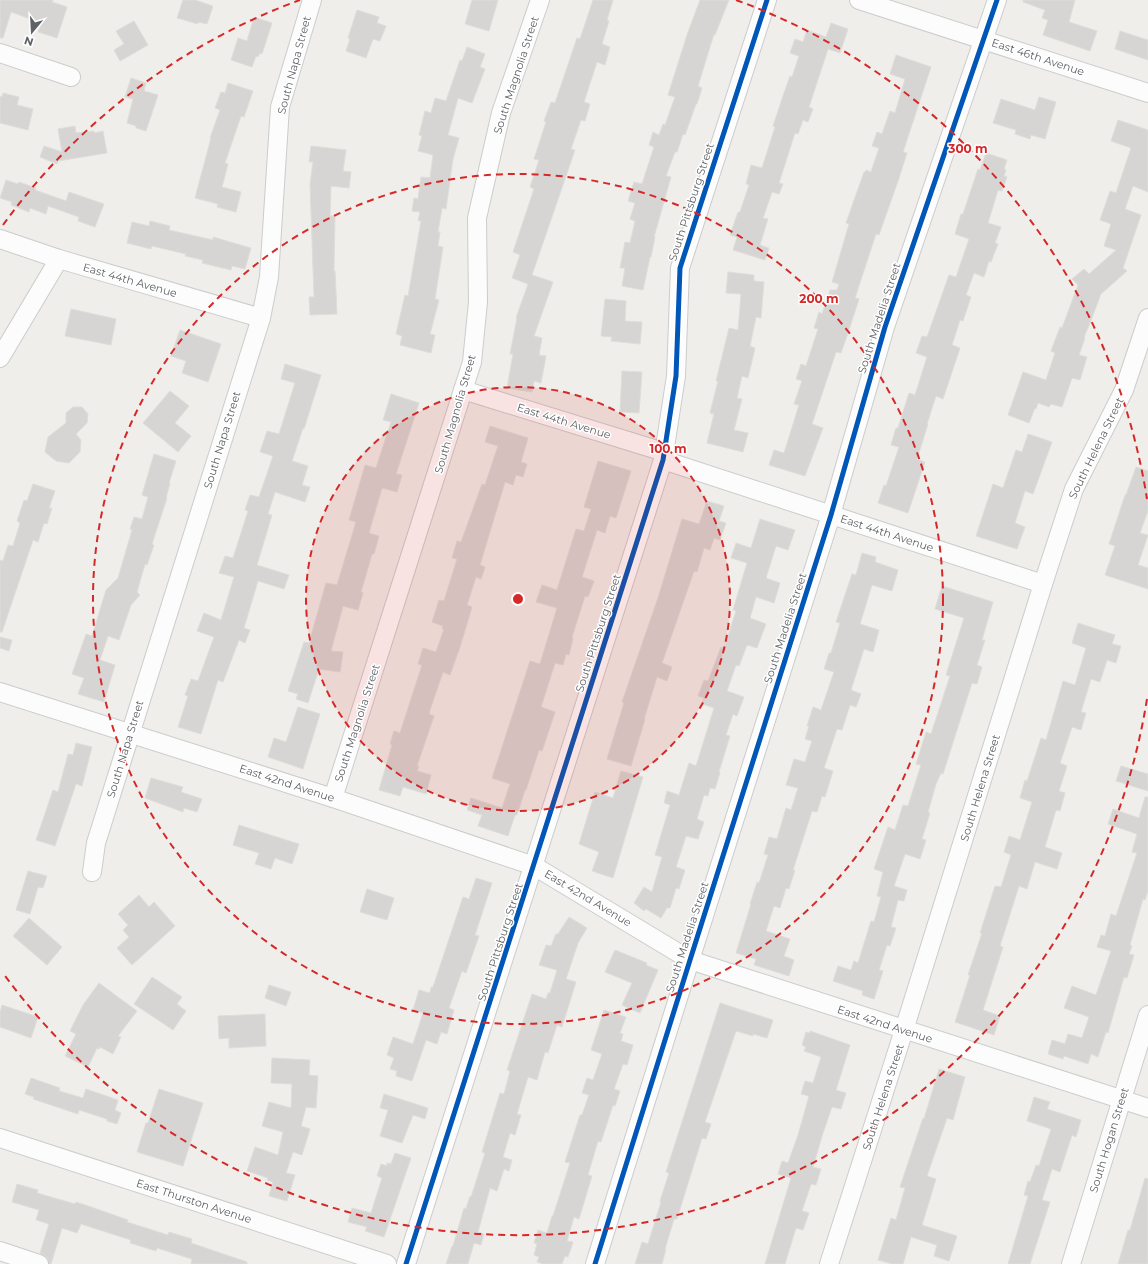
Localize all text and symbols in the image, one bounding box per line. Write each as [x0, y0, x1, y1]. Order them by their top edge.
north arrow [12, 12, 52, 52]
street label: South Napa Street [274, 14, 314, 116]
street label: South Magnolia Street [490, 14, 542, 136]
text: N [23, 33, 35, 50]
street label: East 46th Avenue [990, 35, 1087, 79]
street label: South Pittsburg Street [665, 141, 717, 263]
text: 300 m [947, 141, 988, 156]
street label: East 44th Avenue [81, 260, 179, 300]
street label: South Madelia Street [854, 260, 904, 375]
text: 200 m [799, 291, 839, 306]
street label: South Magnolia Street [431, 352, 479, 475]
street label: South Napa Street [200, 389, 244, 490]
street label: South Helena Street [1065, 395, 1127, 501]
street label: East 44th Avenue [515, 400, 613, 442]
text: 100 m [650, 441, 686, 456]
street label: East 44th Avenue [839, 511, 936, 555]
street label: South Madelia Street [760, 570, 810, 685]
street label: South Pittsburg Street [572, 572, 624, 694]
centre of rings [511, 592, 525, 606]
street label: South Magnolia Street [331, 662, 383, 784]
street label: South Napa Street [103, 698, 147, 799]
street label: South Helena Street [957, 732, 1003, 843]
street label: East 42nd Avenue [238, 761, 337, 805]
street label: East 42nd Avenue [542, 866, 634, 930]
street label: South Madelia Street [662, 879, 712, 994]
street label: South Pittsburg Street [474, 881, 526, 1003]
street label: East 42nd Avenue [836, 1002, 935, 1046]
street label: South Helena Street [859, 1042, 907, 1152]
street label: South Hogan Street [1086, 1085, 1132, 1194]
street label: East Thurston Avenue [135, 1176, 254, 1226]

